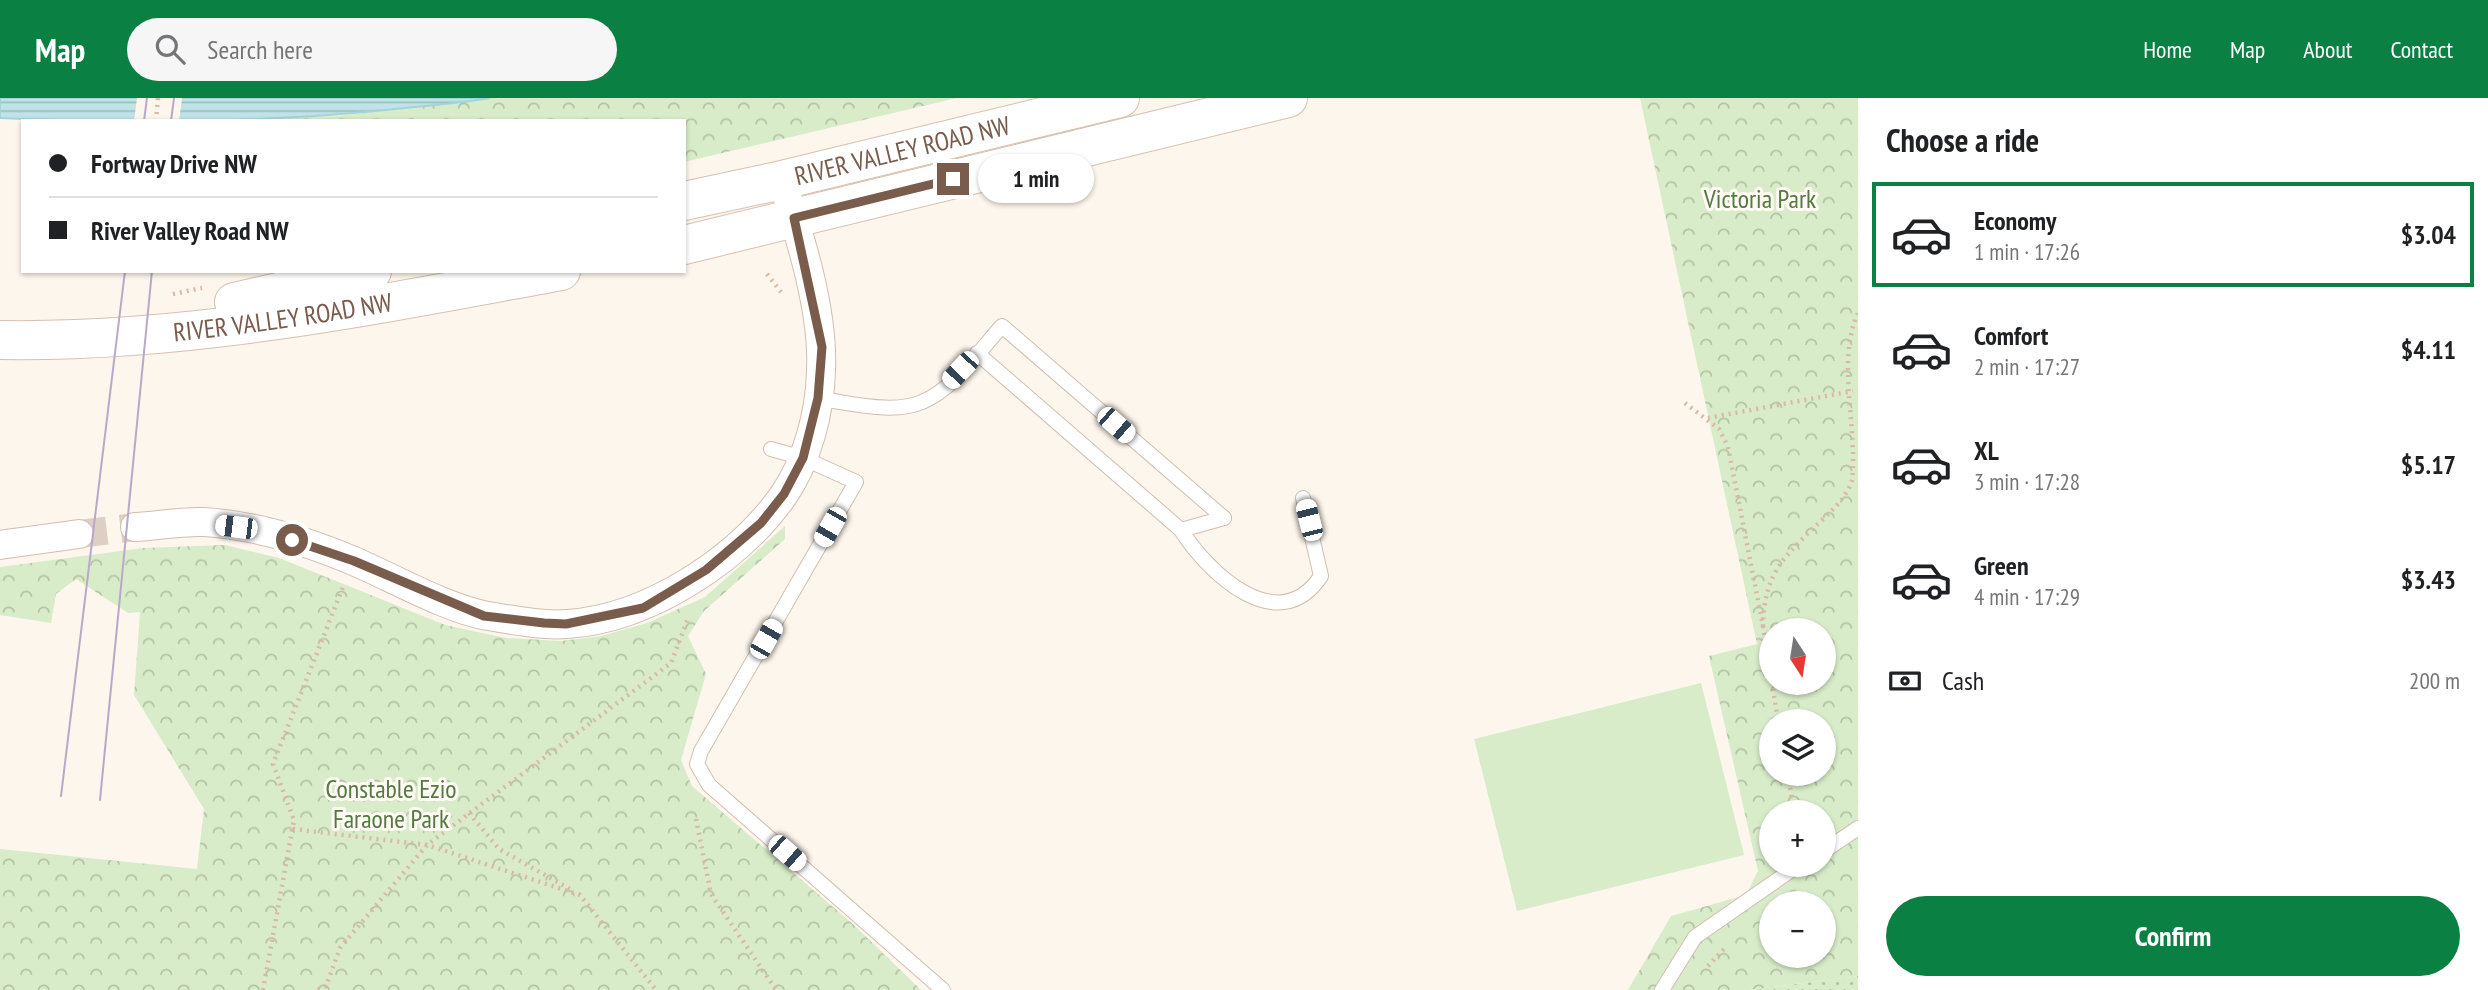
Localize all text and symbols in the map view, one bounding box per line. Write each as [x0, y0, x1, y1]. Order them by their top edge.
search box [127, 18, 617, 81]
text: Map [35, 28, 85, 71]
icon: search [151, 30, 189, 68]
text: Search here [207, 33, 313, 66]
text: Home [2143, 34, 2192, 65]
text: Map [2230, 34, 2265, 65]
text: About [2303, 34, 2352, 65]
text: Contact [2390, 34, 2453, 65]
street label: RIVER VALLEY ROAD NW [791, 108, 1014, 192]
text: Choose a ride [1886, 119, 2039, 161]
text: Fortway Drive NW [91, 147, 257, 180]
callout: 1 min [978, 154, 1093, 204]
route end [937, 163, 969, 195]
text: 1 min [1013, 164, 1059, 193]
park label: Victoria Park [1703, 182, 1816, 215]
icon: car [1890, 203, 1953, 266]
text: Economy [1974, 204, 2056, 237]
text: River Valley Road NW [91, 214, 289, 247]
text: $3.04 [2401, 218, 2456, 251]
text: 1 min · 17:26 [1974, 237, 2080, 266]
street label: RIVER VALLEY ROAD NW [172, 285, 395, 348]
icon: car [1890, 318, 1953, 381]
text: Comfort [1974, 319, 2048, 352]
text: $4.11 [2401, 333, 2456, 366]
car [938, 347, 983, 393]
text: 2 min · 17:27 [1974, 352, 2080, 381]
car [1094, 403, 1139, 447]
icon: car [1890, 433, 1953, 496]
text: XL [1974, 434, 1999, 467]
text: $5.17 [2401, 448, 2456, 481]
text: 3 min · 17:28 [1974, 467, 2080, 496]
car [1294, 497, 1325, 543]
car [811, 504, 850, 550]
car [214, 514, 259, 540]
route start [276, 524, 308, 556]
icon: car [1890, 548, 1953, 611]
text: Green [1974, 549, 2029, 582]
text: $3.43 [2401, 563, 2456, 596]
text: 4 min · 17:29 [1974, 582, 2080, 611]
car [747, 616, 786, 662]
north arrow [1759, 618, 1836, 695]
map controls [1759, 618, 1836, 968]
icon: cash [1886, 662, 1924, 700]
text: Cash [1942, 664, 1984, 697]
text: 200 m [2409, 666, 2460, 695]
button: layers [1759, 709, 1836, 786]
park label: Constable Ezio Faraone Park [325, 772, 457, 835]
button: + [1759, 800, 1836, 877]
car [765, 831, 810, 875]
button: − [1759, 891, 1836, 968]
button: Confirm [1886, 896, 2460, 976]

